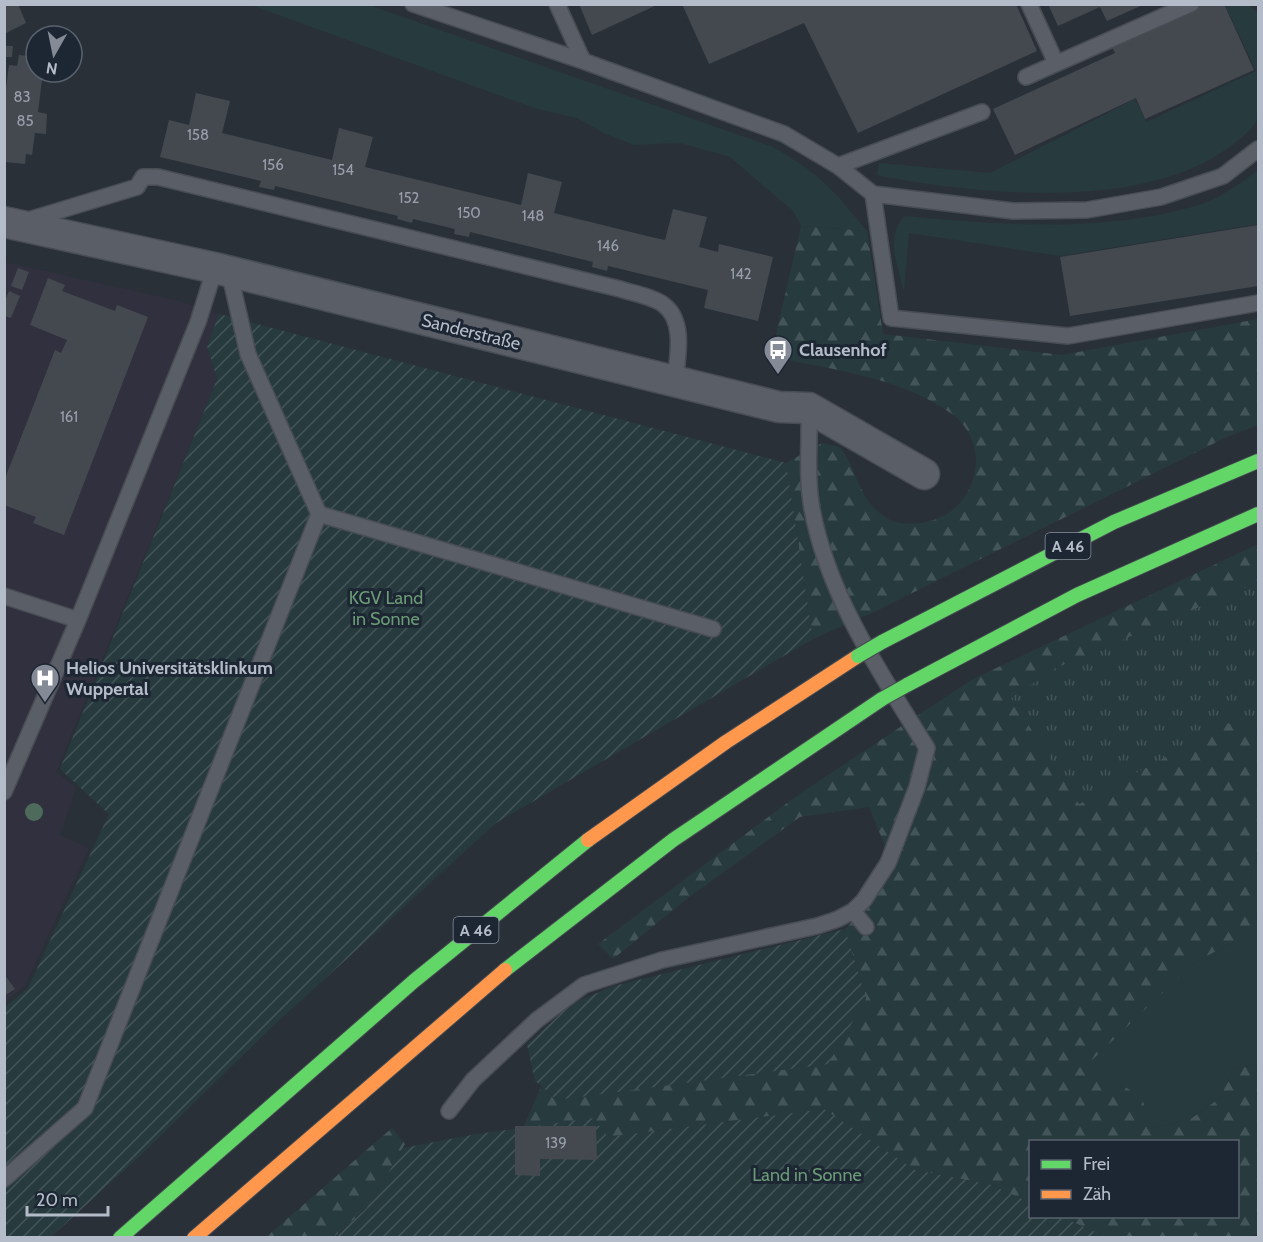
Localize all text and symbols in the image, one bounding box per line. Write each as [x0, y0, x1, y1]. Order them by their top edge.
north arrow [24, 24, 84, 84]
text: N [45, 58, 59, 79]
house number: 83 [13, 88, 31, 106]
house number: 85 [16, 112, 34, 130]
house number: 158 [187, 126, 209, 144]
house number: 156 [262, 156, 284, 174]
house number: 154 [332, 161, 354, 179]
house number: 152 [399, 189, 420, 207]
house number: 150 [457, 204, 481, 222]
house number: 148 [522, 207, 544, 225]
house number: 146 [597, 237, 619, 255]
house number: 142 [730, 265, 752, 283]
street label: Sanderstraße [419, 309, 523, 355]
bus stop icon: Clausenhof [762, 334, 794, 376]
place label: Clausenhof [799, 339, 887, 361]
house number: 161 [60, 408, 78, 426]
road number: A 46 [1046, 533, 1090, 559]
park label: KGV Land in Sonne [349, 587, 423, 630]
place label: Helios Universitätsklinkum Wuppertal [66, 657, 273, 700]
hospital icon: Helios Universitätsklinkum Wuppertal [29, 662, 61, 704]
road number: A 46 [454, 917, 498, 943]
house number: 139 [545, 1134, 567, 1152]
legend [1029, 1140, 1239, 1218]
text: Frei [1083, 1153, 1110, 1175]
park label: Land in Sonne [752, 1164, 862, 1186]
scale bar [27, 1179, 108, 1217]
text: Zäh [1083, 1183, 1111, 1205]
text: 20 m [36, 1189, 78, 1211]

